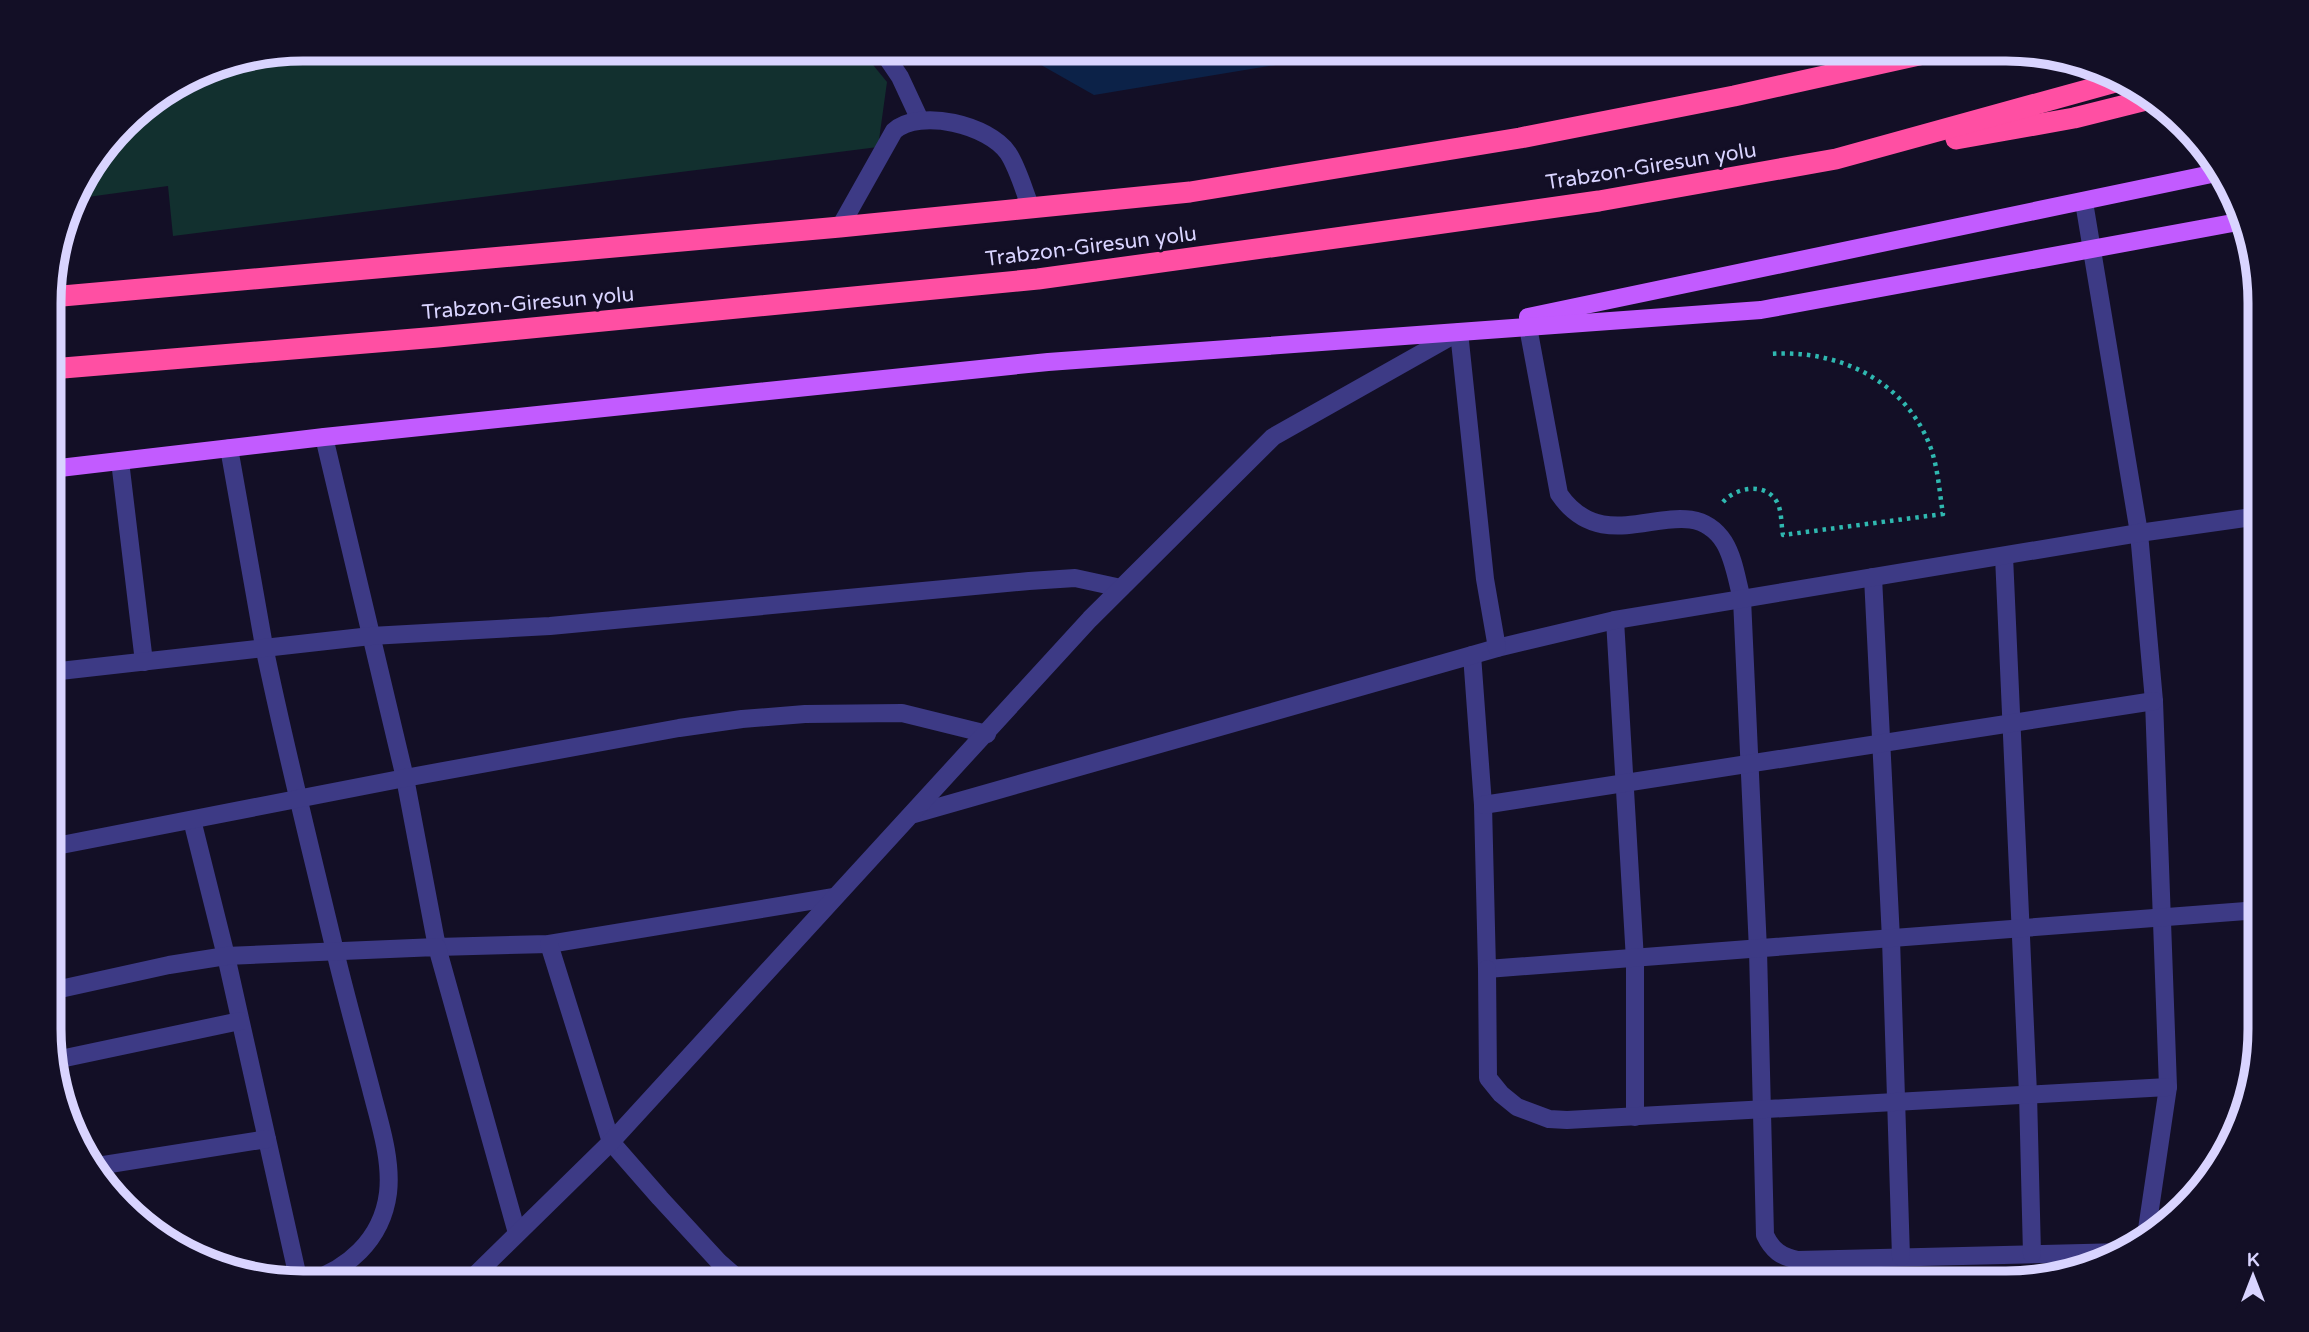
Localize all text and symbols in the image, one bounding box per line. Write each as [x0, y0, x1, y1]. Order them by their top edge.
street label: Trabzon-Giresun yolu [1544, 137, 1758, 195]
street label: Trabzon-Giresun yolu [984, 221, 1198, 272]
street label: Trabzon-Giresun yolu [421, 282, 635, 325]
north arrow [2218, 1241, 2288, 1311]
text: K [2247, 1249, 2260, 1271]

